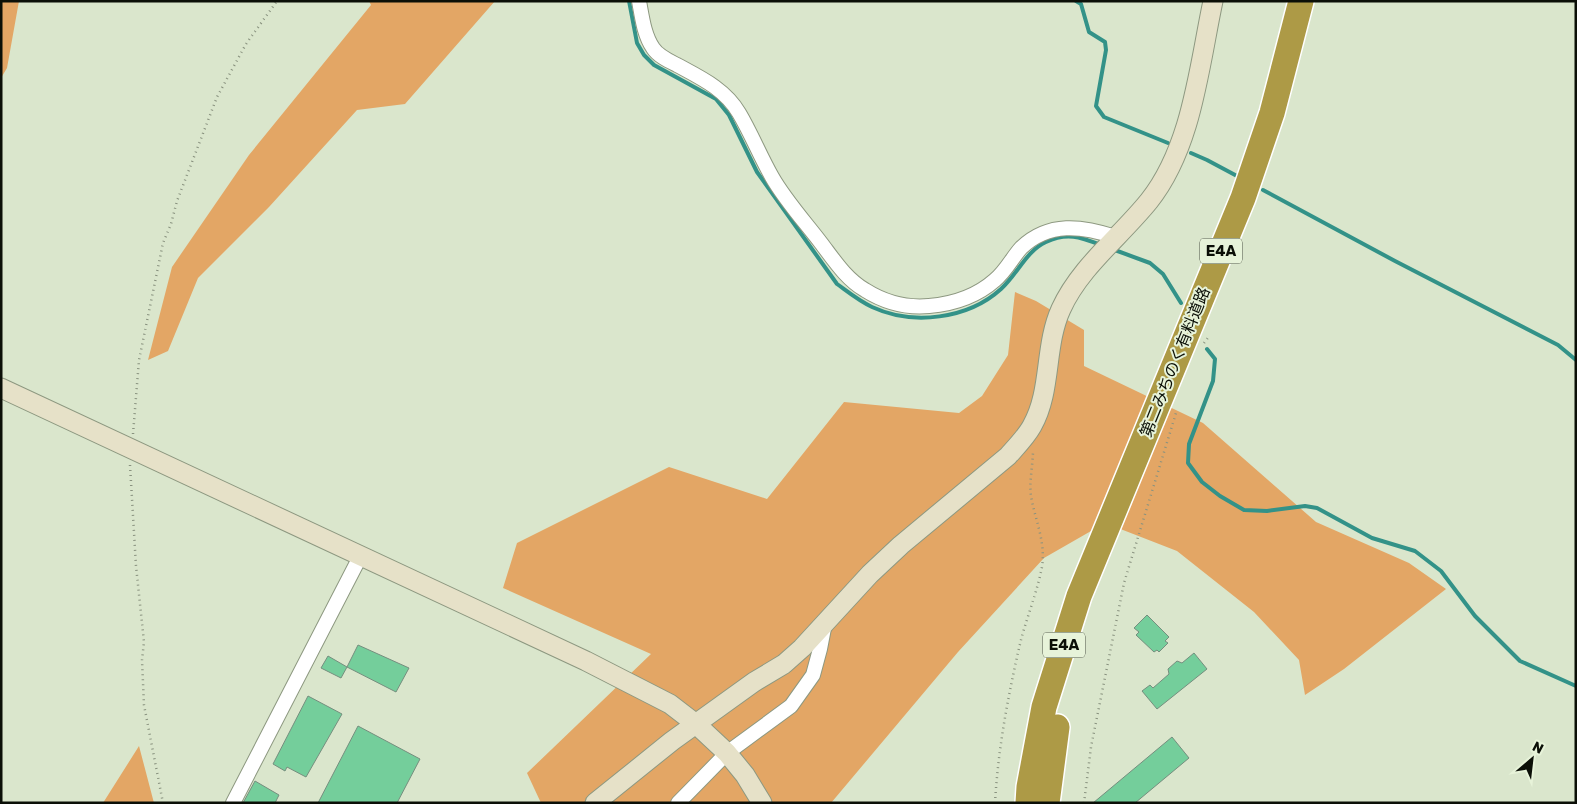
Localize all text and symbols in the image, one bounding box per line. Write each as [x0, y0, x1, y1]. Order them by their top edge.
road number: E4A [1200, 238, 1242, 264]
street label: 第二みちのく有料道路 [1136, 284, 1214, 440]
road number: E4A [1043, 632, 1085, 658]
north arrow [1507, 734, 1557, 784]
text: N [1529, 738, 1546, 758]

